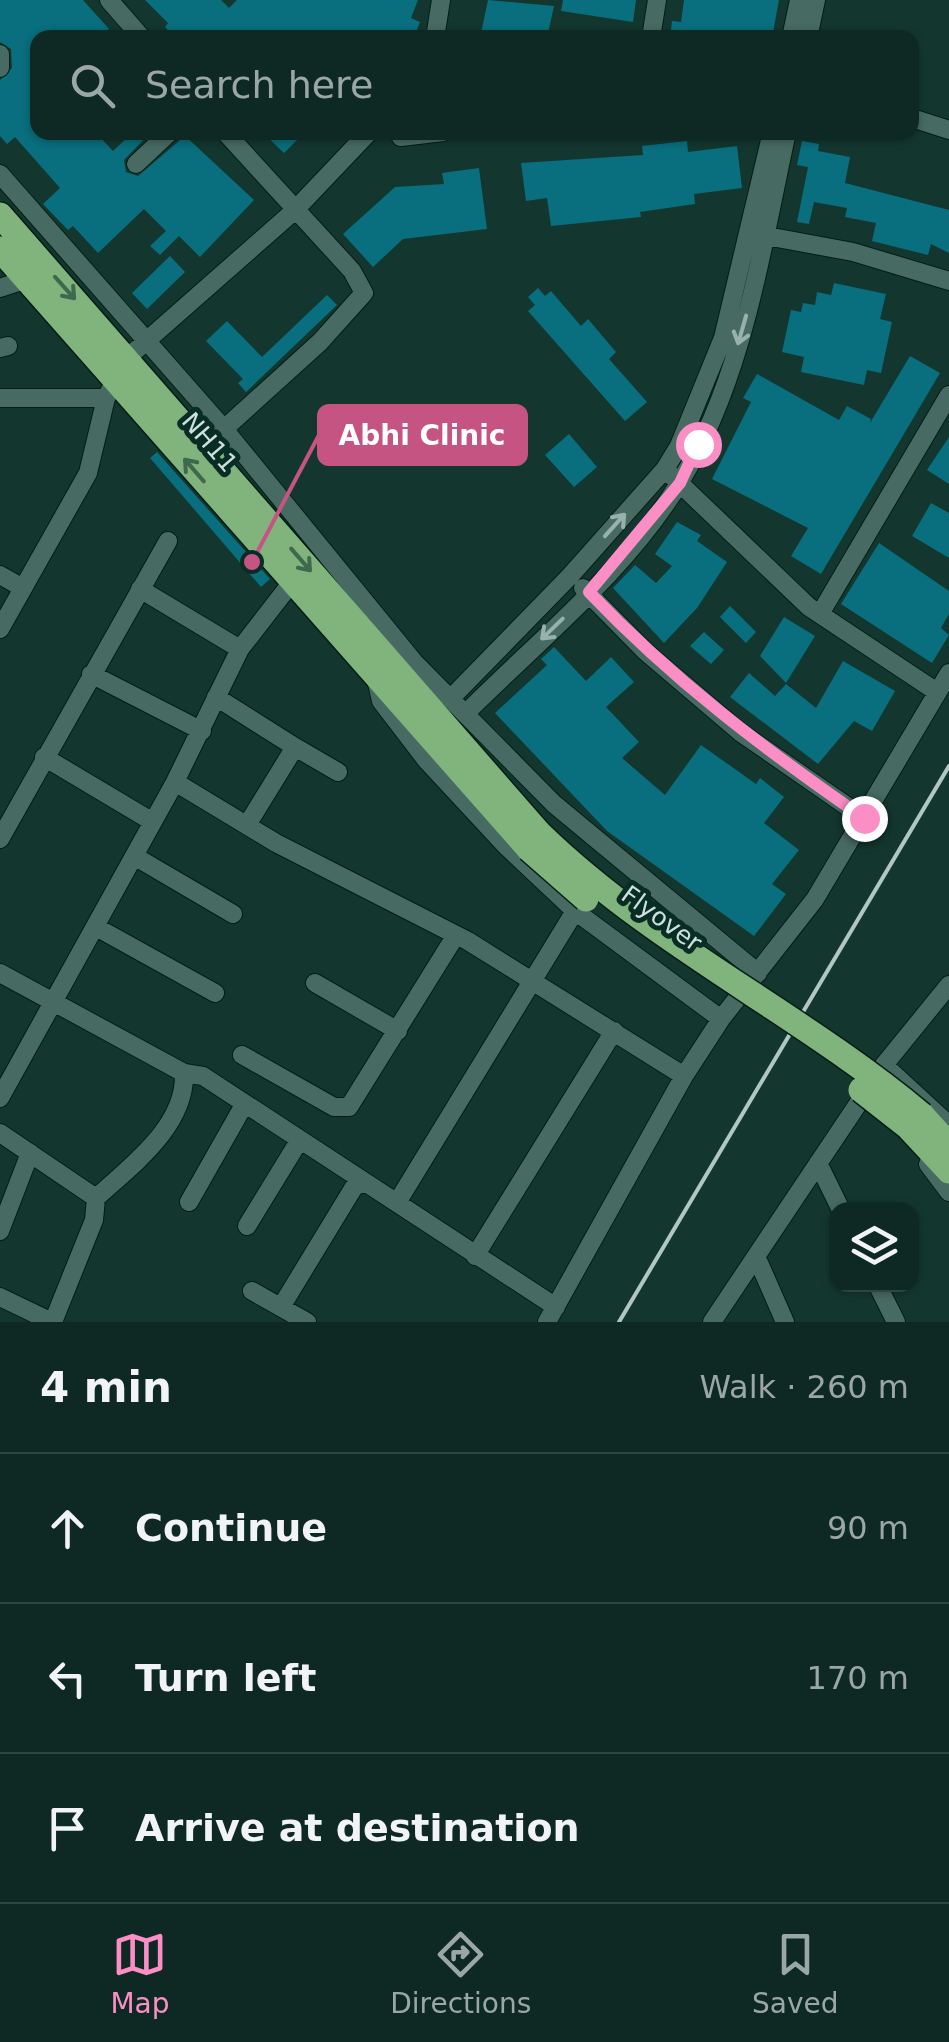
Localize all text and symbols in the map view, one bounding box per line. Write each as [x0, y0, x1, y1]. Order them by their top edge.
search box [30, 30, 919, 140]
icon: search [65, 58, 120, 113]
text: Search here [145, 63, 373, 107]
one-way arrow [53, 275, 76, 300]
one-way arrow [732, 314, 750, 345]
callout: Abhi Clinic [319, 406, 526, 464]
street label: NH11 [176, 407, 243, 478]
text: Abhi Clinic [339, 419, 505, 452]
route start [676, 422, 722, 468]
one-way arrow [183, 458, 206, 483]
one-way arrow [604, 513, 627, 538]
one-way arrow [290, 546, 312, 572]
one-way arrow [540, 617, 564, 641]
route end [842, 796, 888, 842]
street label: Flyover [616, 880, 708, 958]
map controls [829, 1202, 919, 1292]
button: layers [829, 1202, 919, 1292]
text: 4 min [40, 1363, 172, 1412]
text: Walk · 260 m [699, 1368, 909, 1406]
icon: ahead [40, 1501, 95, 1556]
text: Continue [135, 1506, 327, 1550]
text: 90 m [827, 1509, 909, 1547]
icon: left [40, 1651, 95, 1706]
text: Turn left [135, 1656, 316, 1700]
text: 170 m [807, 1659, 909, 1697]
icon: arrive [40, 1801, 95, 1856]
text: Arrive at destination [135, 1806, 580, 1850]
tab: Map [110, 1927, 169, 2020]
tab: Directions [390, 1927, 531, 2020]
tab: Saved [752, 1927, 839, 2020]

